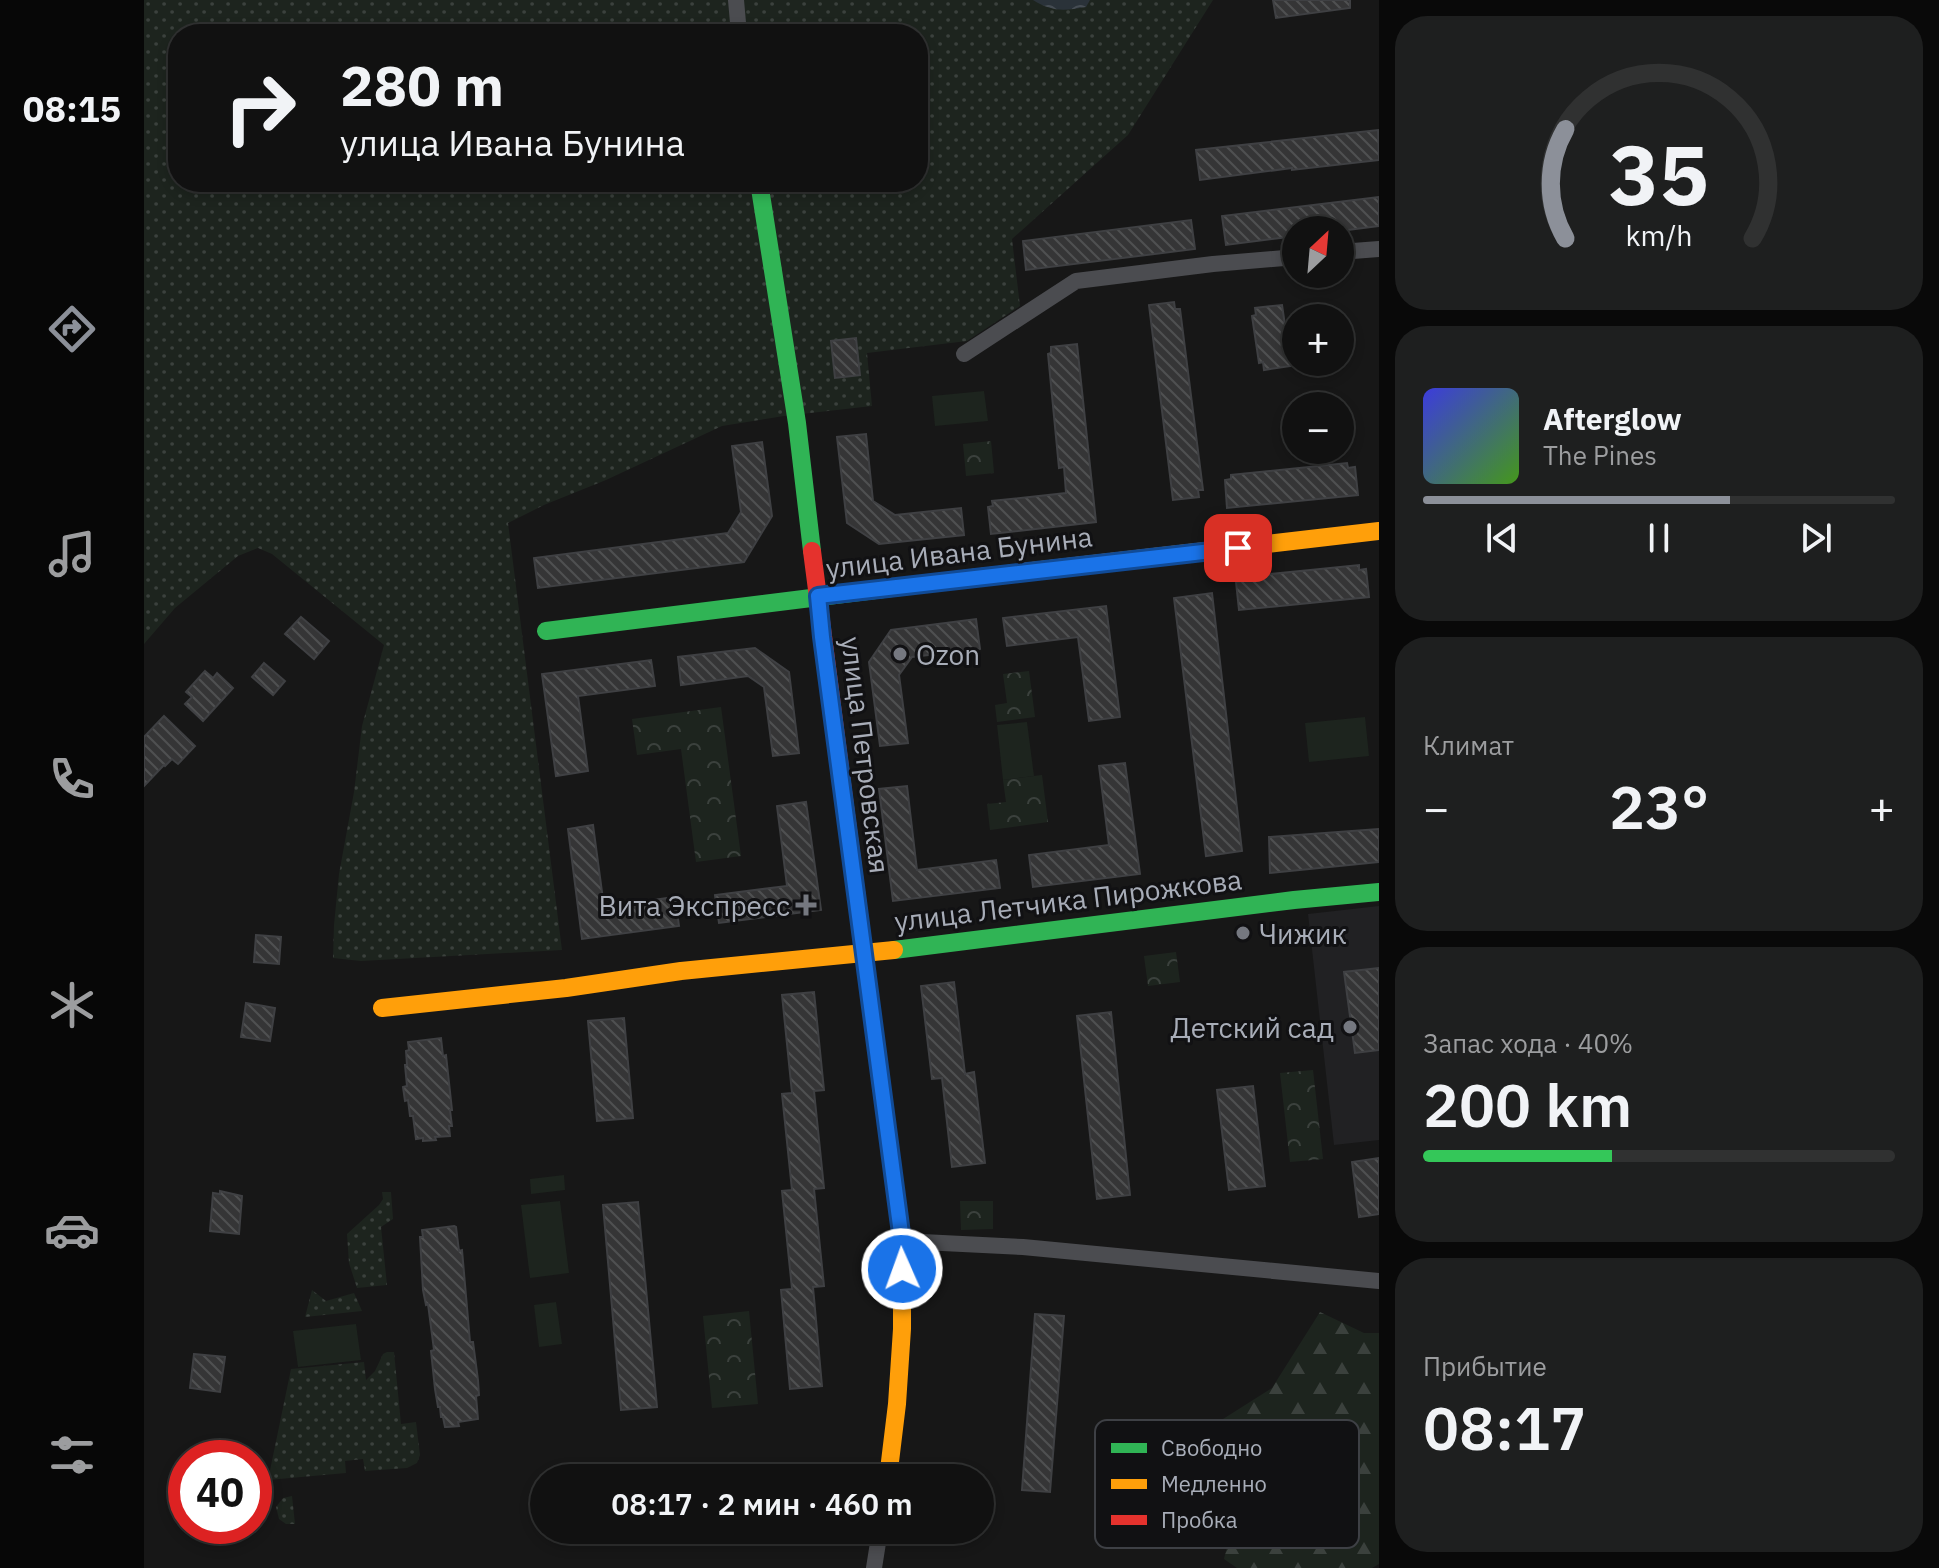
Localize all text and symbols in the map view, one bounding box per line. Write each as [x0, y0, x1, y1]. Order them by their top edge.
text: 280 m [340, 49, 504, 121]
icon: right [208, 56, 312, 160]
text: 08:15 [23, 85, 121, 132]
text: улица Ивана Бунина [340, 119, 685, 166]
text: 35 [1609, 120, 1709, 228]
north arrow [1282, 216, 1354, 288]
map controls [1282, 216, 1354, 464]
text: km/h [1625, 217, 1693, 254]
icon: directions [44, 301, 100, 357]
button: + [1282, 304, 1354, 376]
button: − [1282, 392, 1354, 464]
text: Afterglow [1543, 399, 1682, 438]
text: The Pines [1543, 438, 1657, 472]
pin [1204, 514, 1272, 582]
icon: previous [1480, 516, 1524, 560]
icon: pause [1637, 516, 1681, 560]
icon: next [1794, 516, 1838, 560]
street label: улица Ивана Бунина [824, 517, 1094, 587]
icon: music [44, 526, 100, 582]
icon: arrive [1216, 526, 1260, 570]
street label: улица Петровская [833, 634, 899, 876]
place label: Ozon [916, 636, 980, 673]
marker: Ozon [891, 645, 909, 663]
text: Климат [1423, 728, 1514, 762]
icon: phone [44, 751, 100, 807]
text: 23° [1609, 767, 1709, 846]
text: − [1423, 779, 1449, 836]
text: + [1869, 779, 1895, 836]
street label: улица Летчика Пирожкова [892, 860, 1244, 940]
place label: Вита Экспресс [598, 887, 790, 924]
marker: Вита Экспресс [797, 896, 815, 914]
place label: Чижик [1259, 915, 1347, 952]
marker: Чижик [1234, 924, 1252, 942]
icon: climate [44, 977, 100, 1033]
place label: Детский сад [1171, 1009, 1334, 1046]
marker: Детский сад [1341, 1018, 1359, 1036]
text: Запас хода · 40% [1423, 1026, 1633, 1060]
text: 200 km [1423, 1065, 1632, 1144]
icon: car [44, 1202, 100, 1258]
position arrow [860, 1227, 944, 1311]
text: Прибытие [1423, 1349, 1547, 1383]
text: 08:17 [1423, 1388, 1586, 1467]
legend [1095, 1420, 1359, 1548]
icon: filters [44, 1427, 100, 1483]
text: Свободно [1161, 1433, 1262, 1462]
speed limit sign: 40 [168, 1440, 272, 1544]
text: Медленно [1161, 1469, 1267, 1498]
text: 08:17 · 2 мин · 460 m [611, 1484, 913, 1523]
text: Пробка [1161, 1505, 1238, 1534]

